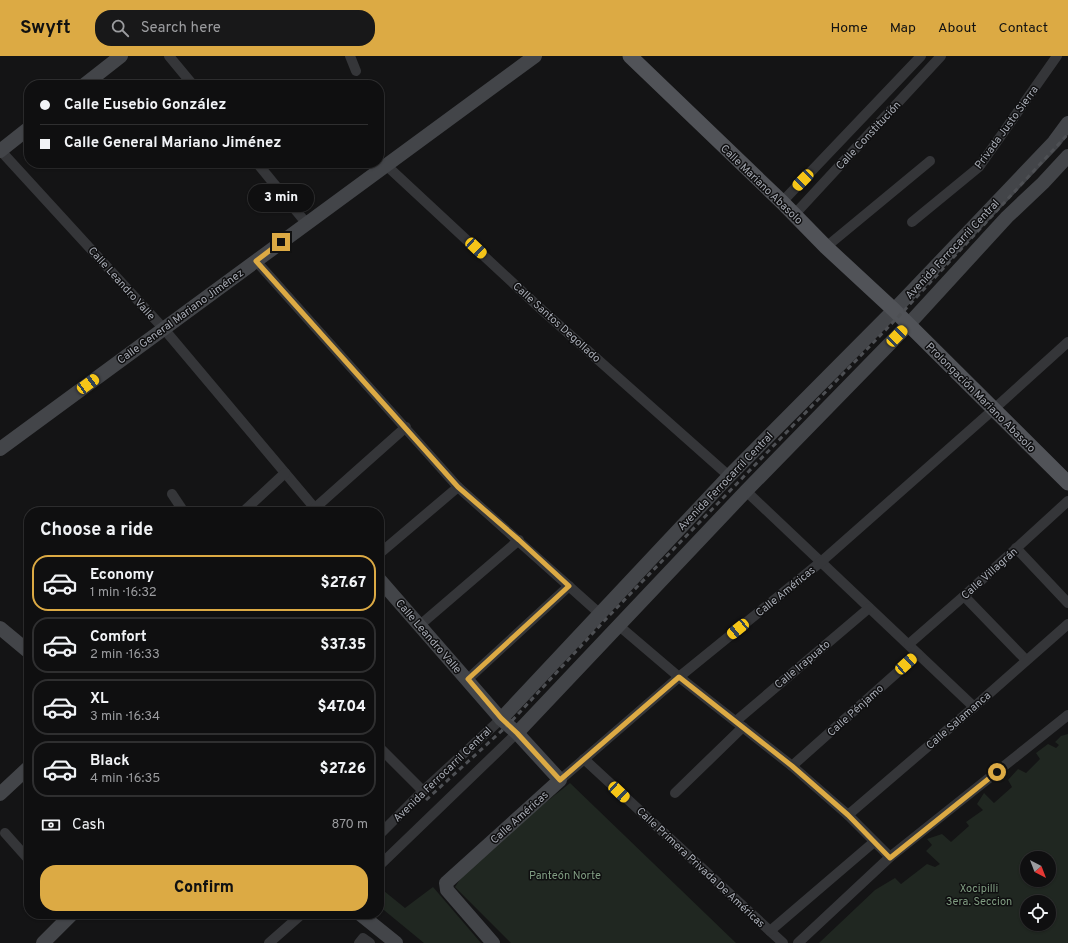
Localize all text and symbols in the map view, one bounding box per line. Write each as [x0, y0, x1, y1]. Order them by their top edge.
search box [95, 10, 375, 46]
text: Swyft [20, 16, 71, 40]
icon: search [109, 17, 131, 39]
text: Search here [141, 19, 221, 38]
text: Home [831, 20, 868, 37]
text: Map [890, 20, 916, 37]
text: About [938, 20, 977, 37]
text: Contact [999, 20, 1048, 37]
street label: Privada Justo Sierra [972, 83, 1042, 172]
text: Calle Eusebio González [64, 96, 226, 115]
street label: Calle Constitución [833, 98, 904, 173]
text: Calle General Mariano Jiménez [64, 134, 281, 153]
street label: Calle Mariano Abasolo [717, 142, 805, 228]
car [790, 167, 816, 193]
callout: 3 min [248, 184, 314, 212]
text: 3 min [264, 190, 298, 206]
street label: Avenida Ferrocarril Central [903, 197, 1003, 303]
route end [272, 233, 290, 251]
car [463, 235, 489, 261]
street label: Calle Leandro Valle [85, 244, 158, 323]
street label: Calle General Mariano Jiménez [115, 266, 247, 367]
street label: Calle Santos Degollado [510, 280, 603, 366]
car [884, 323, 910, 349]
street label: Prolongación Mariano Abasolo [922, 340, 1038, 456]
car [75, 372, 101, 396]
street label: Avenida Ferrocarril Central [675, 429, 776, 534]
text: Choose a ride [40, 519, 153, 542]
street label: Calle Villagrán [959, 545, 1021, 603]
street label: Calle Américas [753, 563, 818, 620]
icon: car [42, 565, 78, 601]
text: Economy [90, 566, 154, 585]
text: $27.67 [321, 574, 366, 593]
text: 1 min · 16:32 [90, 585, 157, 601]
street label: Calle Leandro Valle [392, 597, 464, 677]
car [725, 617, 751, 641]
icon: car [42, 627, 78, 663]
text: Comfort [90, 628, 147, 647]
text: $37.35 [320, 636, 366, 655]
street label: Calle Irapuato [772, 637, 833, 692]
text: 2 min · 16:33 [90, 647, 160, 663]
car [893, 652, 919, 676]
street label: Calle Pénjamo [825, 682, 887, 740]
icon: car [42, 689, 78, 725]
street label: Calle Salamanca [923, 689, 994, 753]
text: XL [90, 690, 108, 709]
text: $47.04 [318, 698, 366, 717]
text: 3 min · 16:34 [90, 709, 160, 725]
street label: Avenida Ferrocarril Central [390, 724, 495, 825]
icon: car [42, 751, 78, 787]
text: Black [90, 752, 130, 771]
text: $27.26 [320, 760, 366, 779]
route start [988, 763, 1006, 781]
text: 4 min · 16:35 [90, 771, 160, 787]
car [606, 779, 632, 805]
street label: Calle Américas [488, 788, 551, 847]
street label: Calle Primera Privada De Américas [633, 804, 767, 931]
icon: cash [40, 814, 62, 836]
text: Cash [72, 816, 105, 835]
text: 870 m [331, 817, 368, 833]
north arrow [1020, 851, 1056, 887]
map controls [1020, 851, 1056, 931]
button: Confirm [40, 865, 368, 911]
park label: Panteón Norte [529, 869, 601, 883]
park label: Xocipilli 3era. Seccion [946, 882, 1012, 909]
button: locate [1020, 895, 1056, 931]

